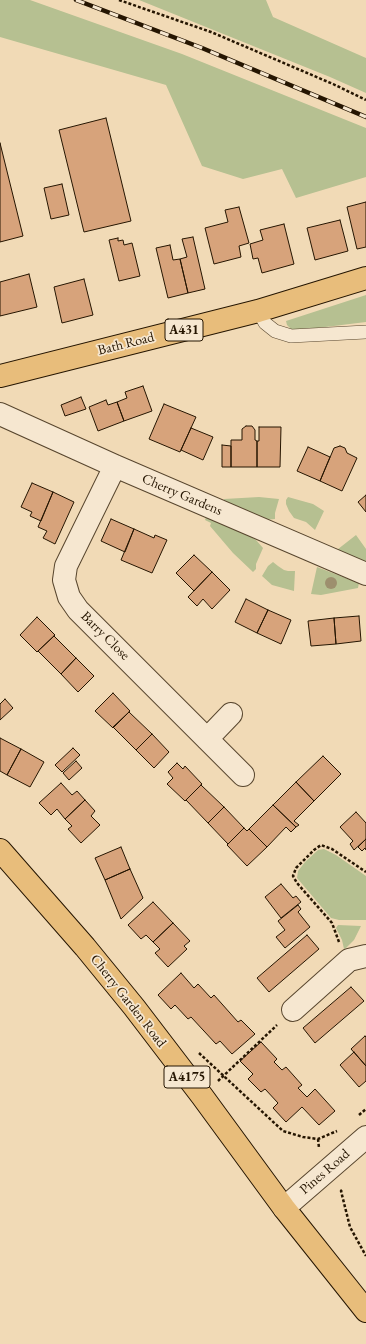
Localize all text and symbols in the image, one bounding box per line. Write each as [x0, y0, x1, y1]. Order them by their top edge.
road number: A431 [165, 319, 203, 341]
street label: Bath Road [96, 329, 156, 359]
street label: Cherry Gardens [139, 471, 225, 519]
street label: Barry Close [77, 608, 133, 664]
street label: Cherry Garden Road [86, 951, 170, 1051]
road number: A4175 [164, 1066, 210, 1088]
street label: Pines Road [297, 1146, 353, 1198]

